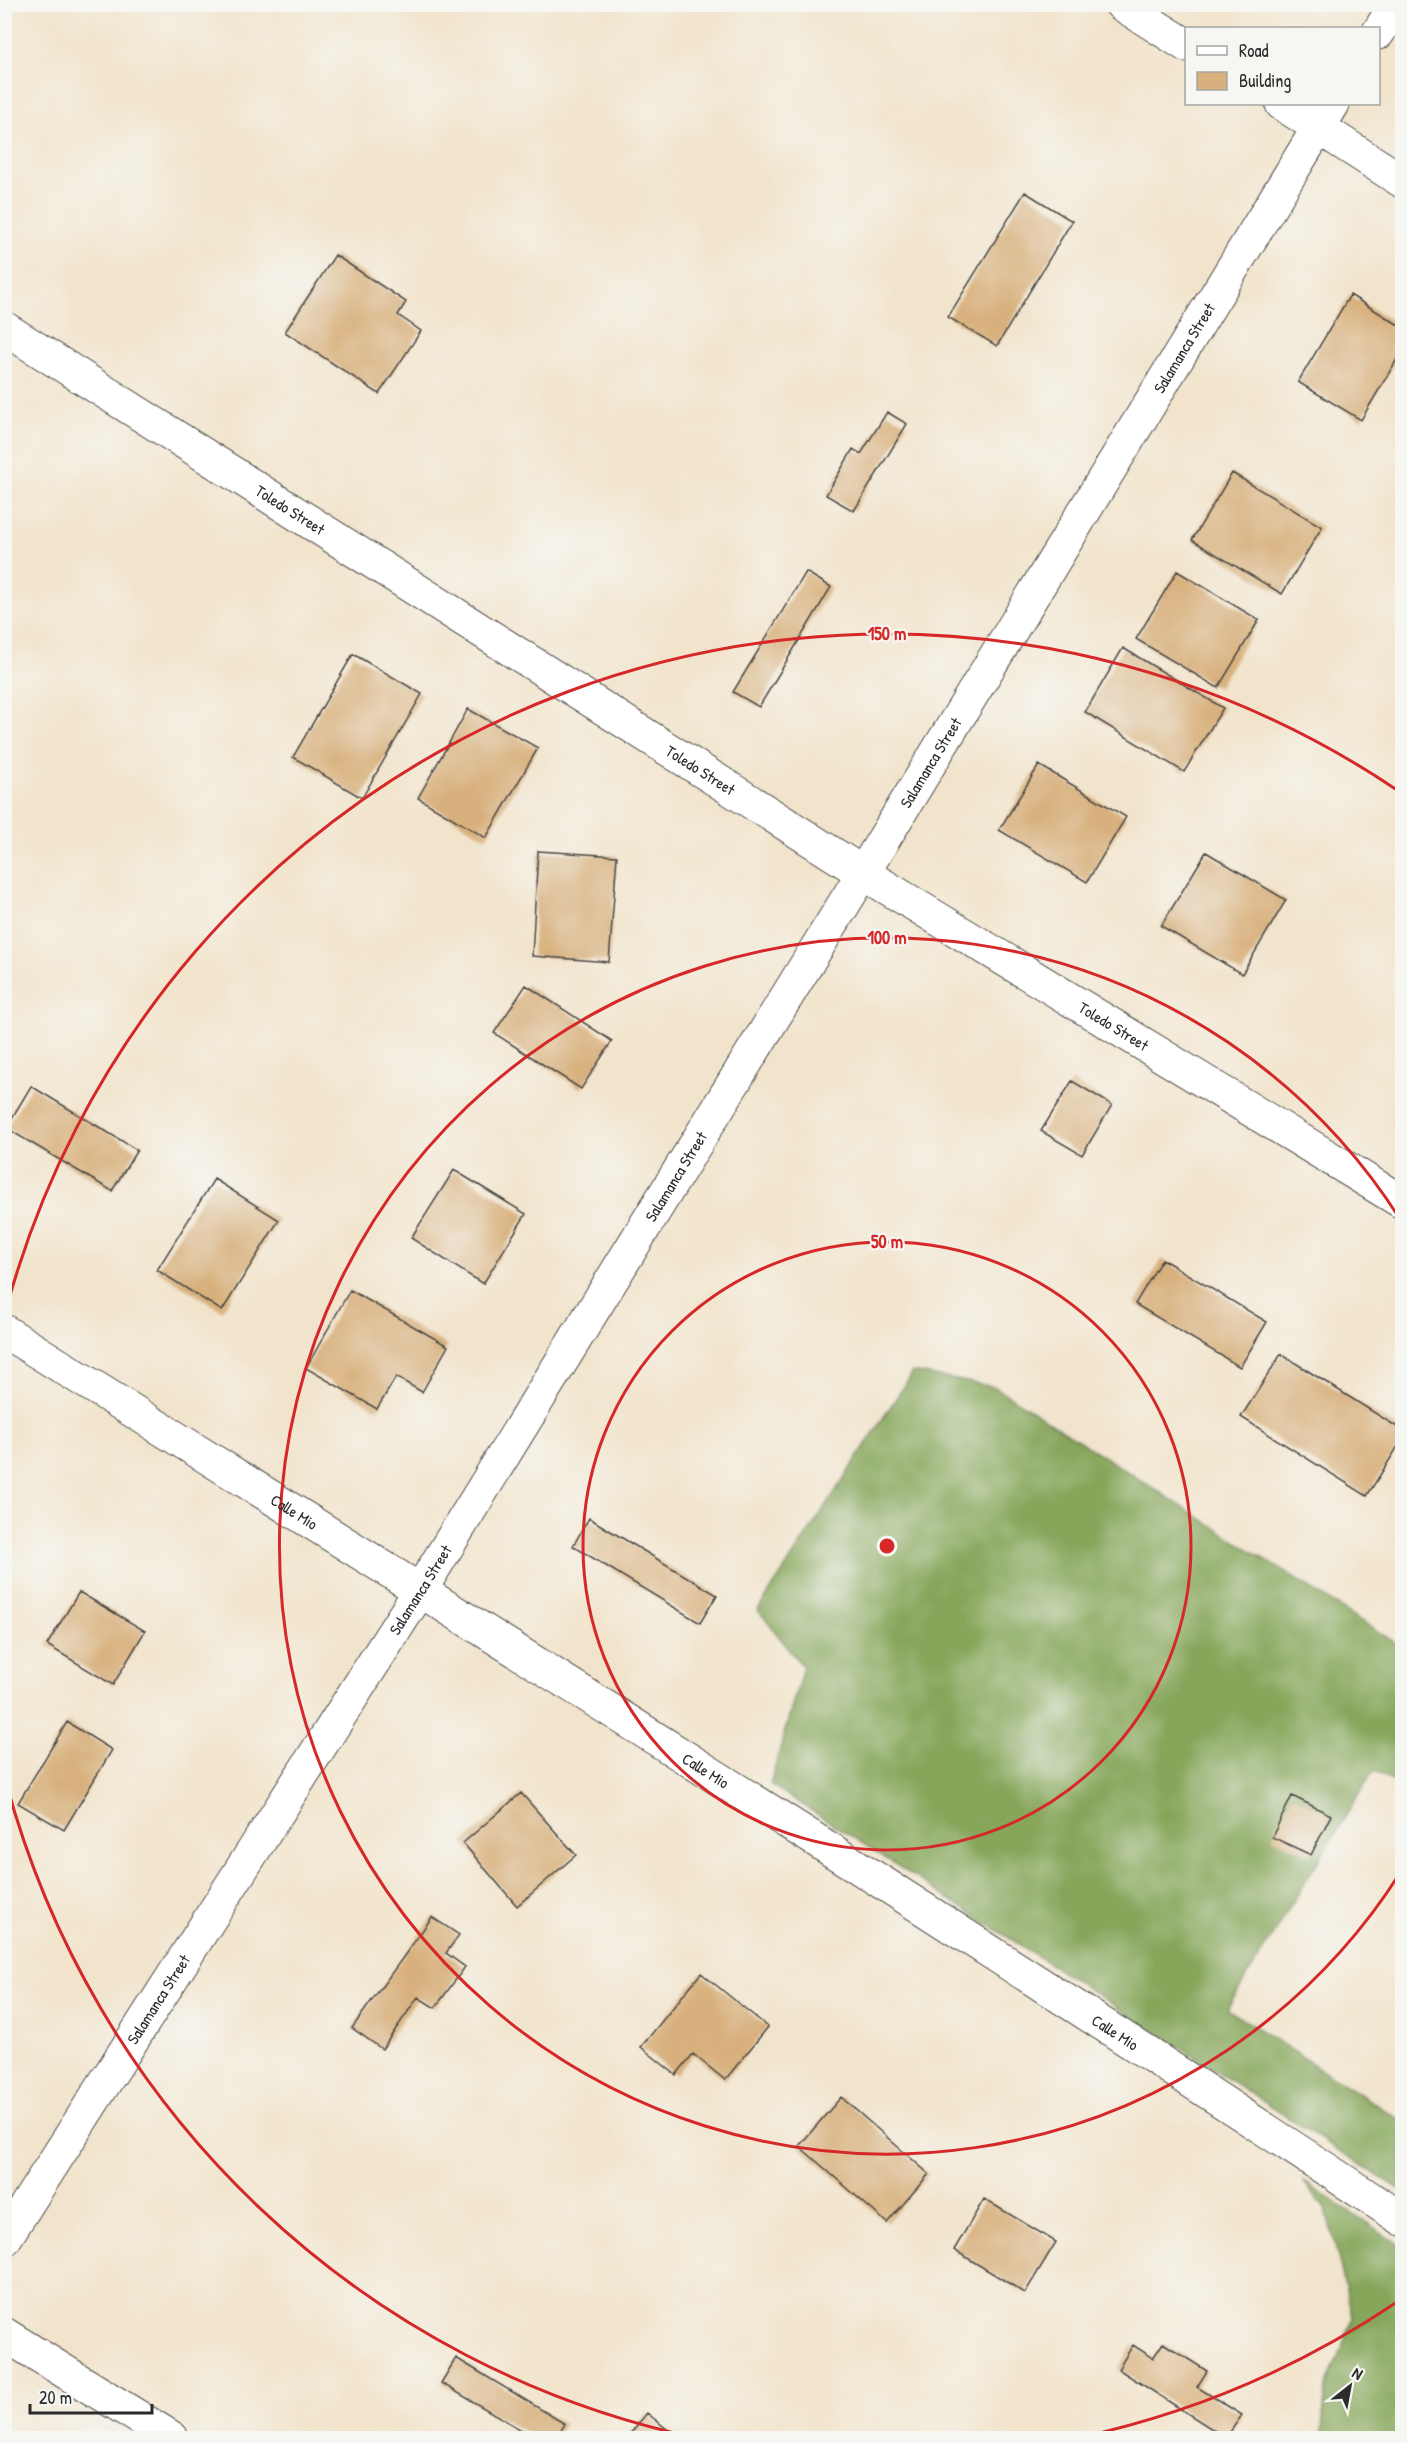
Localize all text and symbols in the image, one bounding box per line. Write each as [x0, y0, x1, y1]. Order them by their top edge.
legend [1185, 27, 1380, 105]
text: Road [1239, 38, 1269, 63]
text: Building [1239, 68, 1291, 93]
street label: Salamanca Street [1148, 298, 1220, 397]
street label: Toledo Street [251, 479, 330, 540]
text: 150 m [868, 621, 906, 646]
street label: Salamanca Street [895, 713, 967, 812]
street label: Toledo Street [662, 740, 740, 800]
text: 100 m [867, 925, 907, 950]
street label: Toledo Street [1075, 996, 1153, 1056]
street label: Salamanca Street [640, 1127, 712, 1226]
text: 50 m [871, 1229, 903, 1254]
street label: Calle Mio [267, 1489, 323, 1535]
centre of rings [877, 1536, 897, 1556]
street label: Salamanca Street [384, 1540, 457, 1639]
street label: Calle Mio [678, 1747, 734, 1794]
street label: Salamanca Street [121, 1950, 195, 2048]
street label: Calle Mio [1088, 2009, 1143, 2056]
north arrow [1320, 2356, 1380, 2416]
text: N [1348, 2362, 1367, 2385]
scale bar [30, 2377, 152, 2415]
text: 20 m [39, 2385, 72, 2410]

